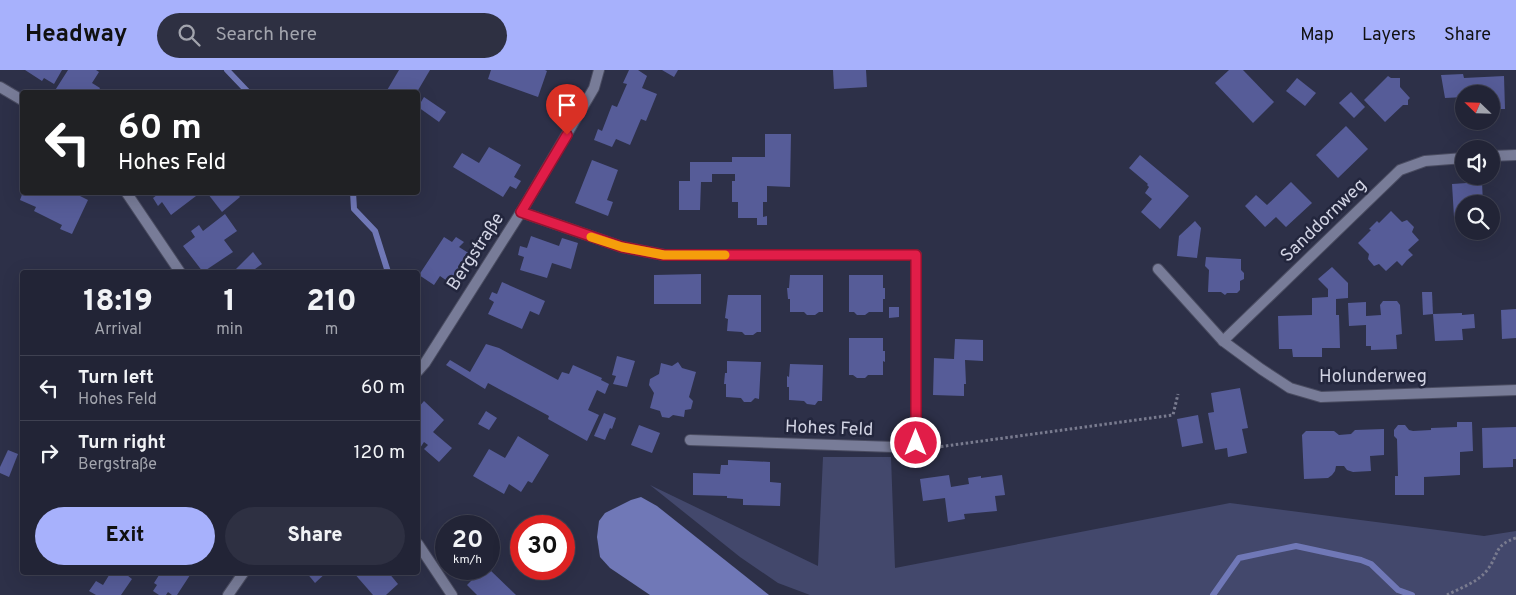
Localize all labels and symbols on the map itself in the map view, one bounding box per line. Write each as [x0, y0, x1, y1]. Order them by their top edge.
pin [546, 84, 588, 135]
north arrow [1455, 85, 1500, 130]
street label: Sanddornweg [1276, 174, 1372, 268]
street label: Bergstraße [442, 209, 510, 295]
street label: Holunderweg [1319, 366, 1427, 389]
street label: Hohes Feld [784, 416, 874, 442]
position arrow [889, 416, 941, 468]
speed limit sign: 30 [510, 515, 575, 580]

